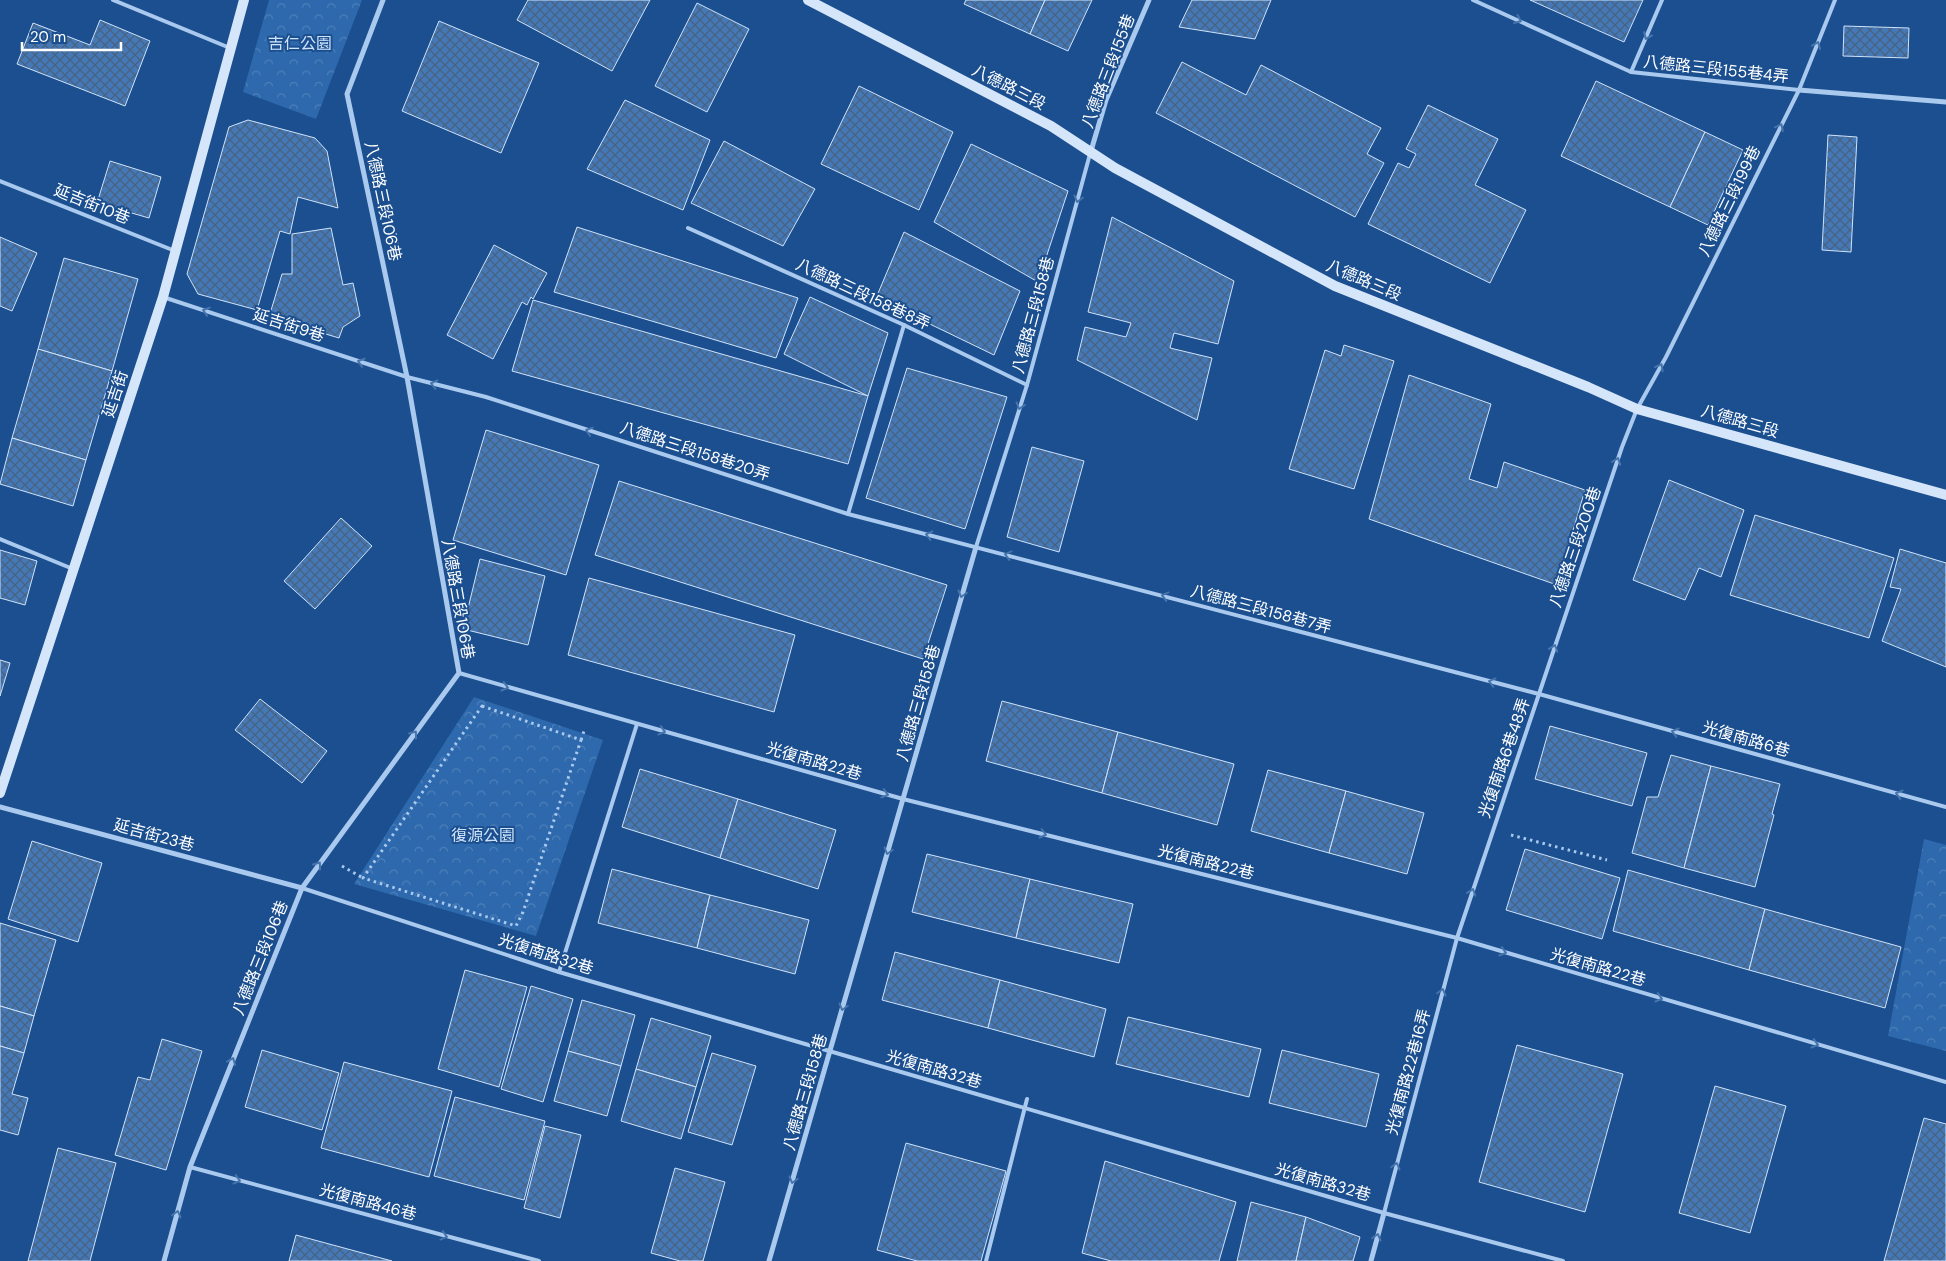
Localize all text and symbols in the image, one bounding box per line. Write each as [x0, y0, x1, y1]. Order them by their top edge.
street label: 八德路三段155巷 [1077, 11, 1139, 131]
one-way arrow [1513, 14, 1522, 25]
scale bar [22, 20, 121, 52]
text: 20 m [30, 27, 66, 47]
one-way arrow [1642, 31, 1653, 40]
park label: 吉仁公園 [268, 33, 332, 54]
one-way arrow [1811, 41, 1821, 50]
street label: 八德路三段155巷4弄 [1642, 51, 1790, 87]
street label: 八德路三段 [969, 59, 1049, 115]
one-way arrow [1774, 123, 1784, 132]
street label: 八德路三段106巷 [360, 139, 406, 263]
street label: 八德路三段199巷 [1693, 142, 1765, 260]
street label: 延吉街10巷 [51, 179, 133, 229]
one-way arrow [1073, 194, 1083, 202]
street label: 八德路三段158巷8弄 [792, 254, 934, 334]
street label: 八德路三段158巷 [1007, 254, 1059, 376]
street label: 八德路三段 [1323, 255, 1405, 305]
street label: 延吉街9巷 [251, 304, 327, 346]
one-way arrow [203, 307, 211, 317]
one-way arrow [357, 358, 365, 368]
one-way arrow [1654, 363, 1664, 372]
street label: 延吉街 [98, 368, 132, 420]
one-way arrow [429, 379, 438, 390]
street label: 八德路三段 [1699, 400, 1781, 442]
one-way arrow [1016, 401, 1026, 410]
street label: 八德路三段158巷20弄 [617, 417, 773, 485]
one-way arrow [586, 426, 594, 436]
one-way arrow [1611, 457, 1621, 466]
street label: 八德路三段200巷 [1544, 484, 1606, 610]
one-way arrow [924, 530, 933, 541]
street label: 八德路三段106巷 [437, 537, 479, 661]
one-way arrow [1005, 551, 1013, 561]
street label: 八德路三段158巷7弄 [1188, 580, 1334, 638]
one-way arrow [958, 589, 968, 597]
one-way arrow [1162, 592, 1170, 602]
street label: 八德路三段158巷 [891, 642, 945, 764]
one-way arrow [1549, 644, 1559, 653]
one-way arrow [1487, 677, 1496, 688]
one-way arrow [501, 681, 509, 691]
street label: 光復南路6巷48弄 [1474, 695, 1534, 821]
street label: 光復南路6巷 [1700, 716, 1792, 762]
one-way arrow [657, 725, 665, 735]
one-way arrow [1671, 727, 1679, 738]
one-way arrow [408, 730, 417, 740]
street label: 光復南路22巷 [764, 737, 864, 785]
one-way arrow [881, 789, 889, 799]
one-way arrow [1895, 790, 1904, 800]
street label: 延吉街23巷 [111, 814, 197, 856]
park label: 復源公園 [451, 825, 515, 846]
one-way arrow [1038, 828, 1047, 839]
street label: 光復南路22巷 [1156, 840, 1256, 884]
one-way arrow [883, 846, 894, 855]
one-way arrow [313, 862, 321, 871]
one-way arrow [1466, 888, 1476, 897]
street label: 八德路三段106巷 [227, 898, 293, 1018]
street label: 光復南路32巷 [496, 929, 596, 979]
street label: 光復南路22巷 [1548, 943, 1648, 991]
one-way arrow [1499, 946, 1507, 956]
one-way arrow [1437, 988, 1447, 996]
one-way arrow [1655, 992, 1663, 1002]
one-way arrow [838, 1002, 848, 1010]
street label: 光復南路22巷16弄 [1381, 1007, 1435, 1137]
street label: 八德路三段158巷 [778, 1031, 832, 1153]
one-way arrow [1810, 1038, 1819, 1048]
street label: 光復南路32巷 [884, 1045, 984, 1093]
one-way arrow [226, 1058, 236, 1066]
street label: 光復南路32巷 [1273, 1158, 1373, 1206]
one-way arrow [1390, 1161, 1401, 1170]
one-way arrow [232, 1174, 241, 1185]
one-way arrow [788, 1175, 798, 1183]
street label: 光復南路46巷 [317, 1179, 419, 1225]
one-way arrow [171, 1210, 182, 1218]
one-way arrow [440, 1230, 448, 1240]
one-way arrow [1371, 1233, 1382, 1241]

